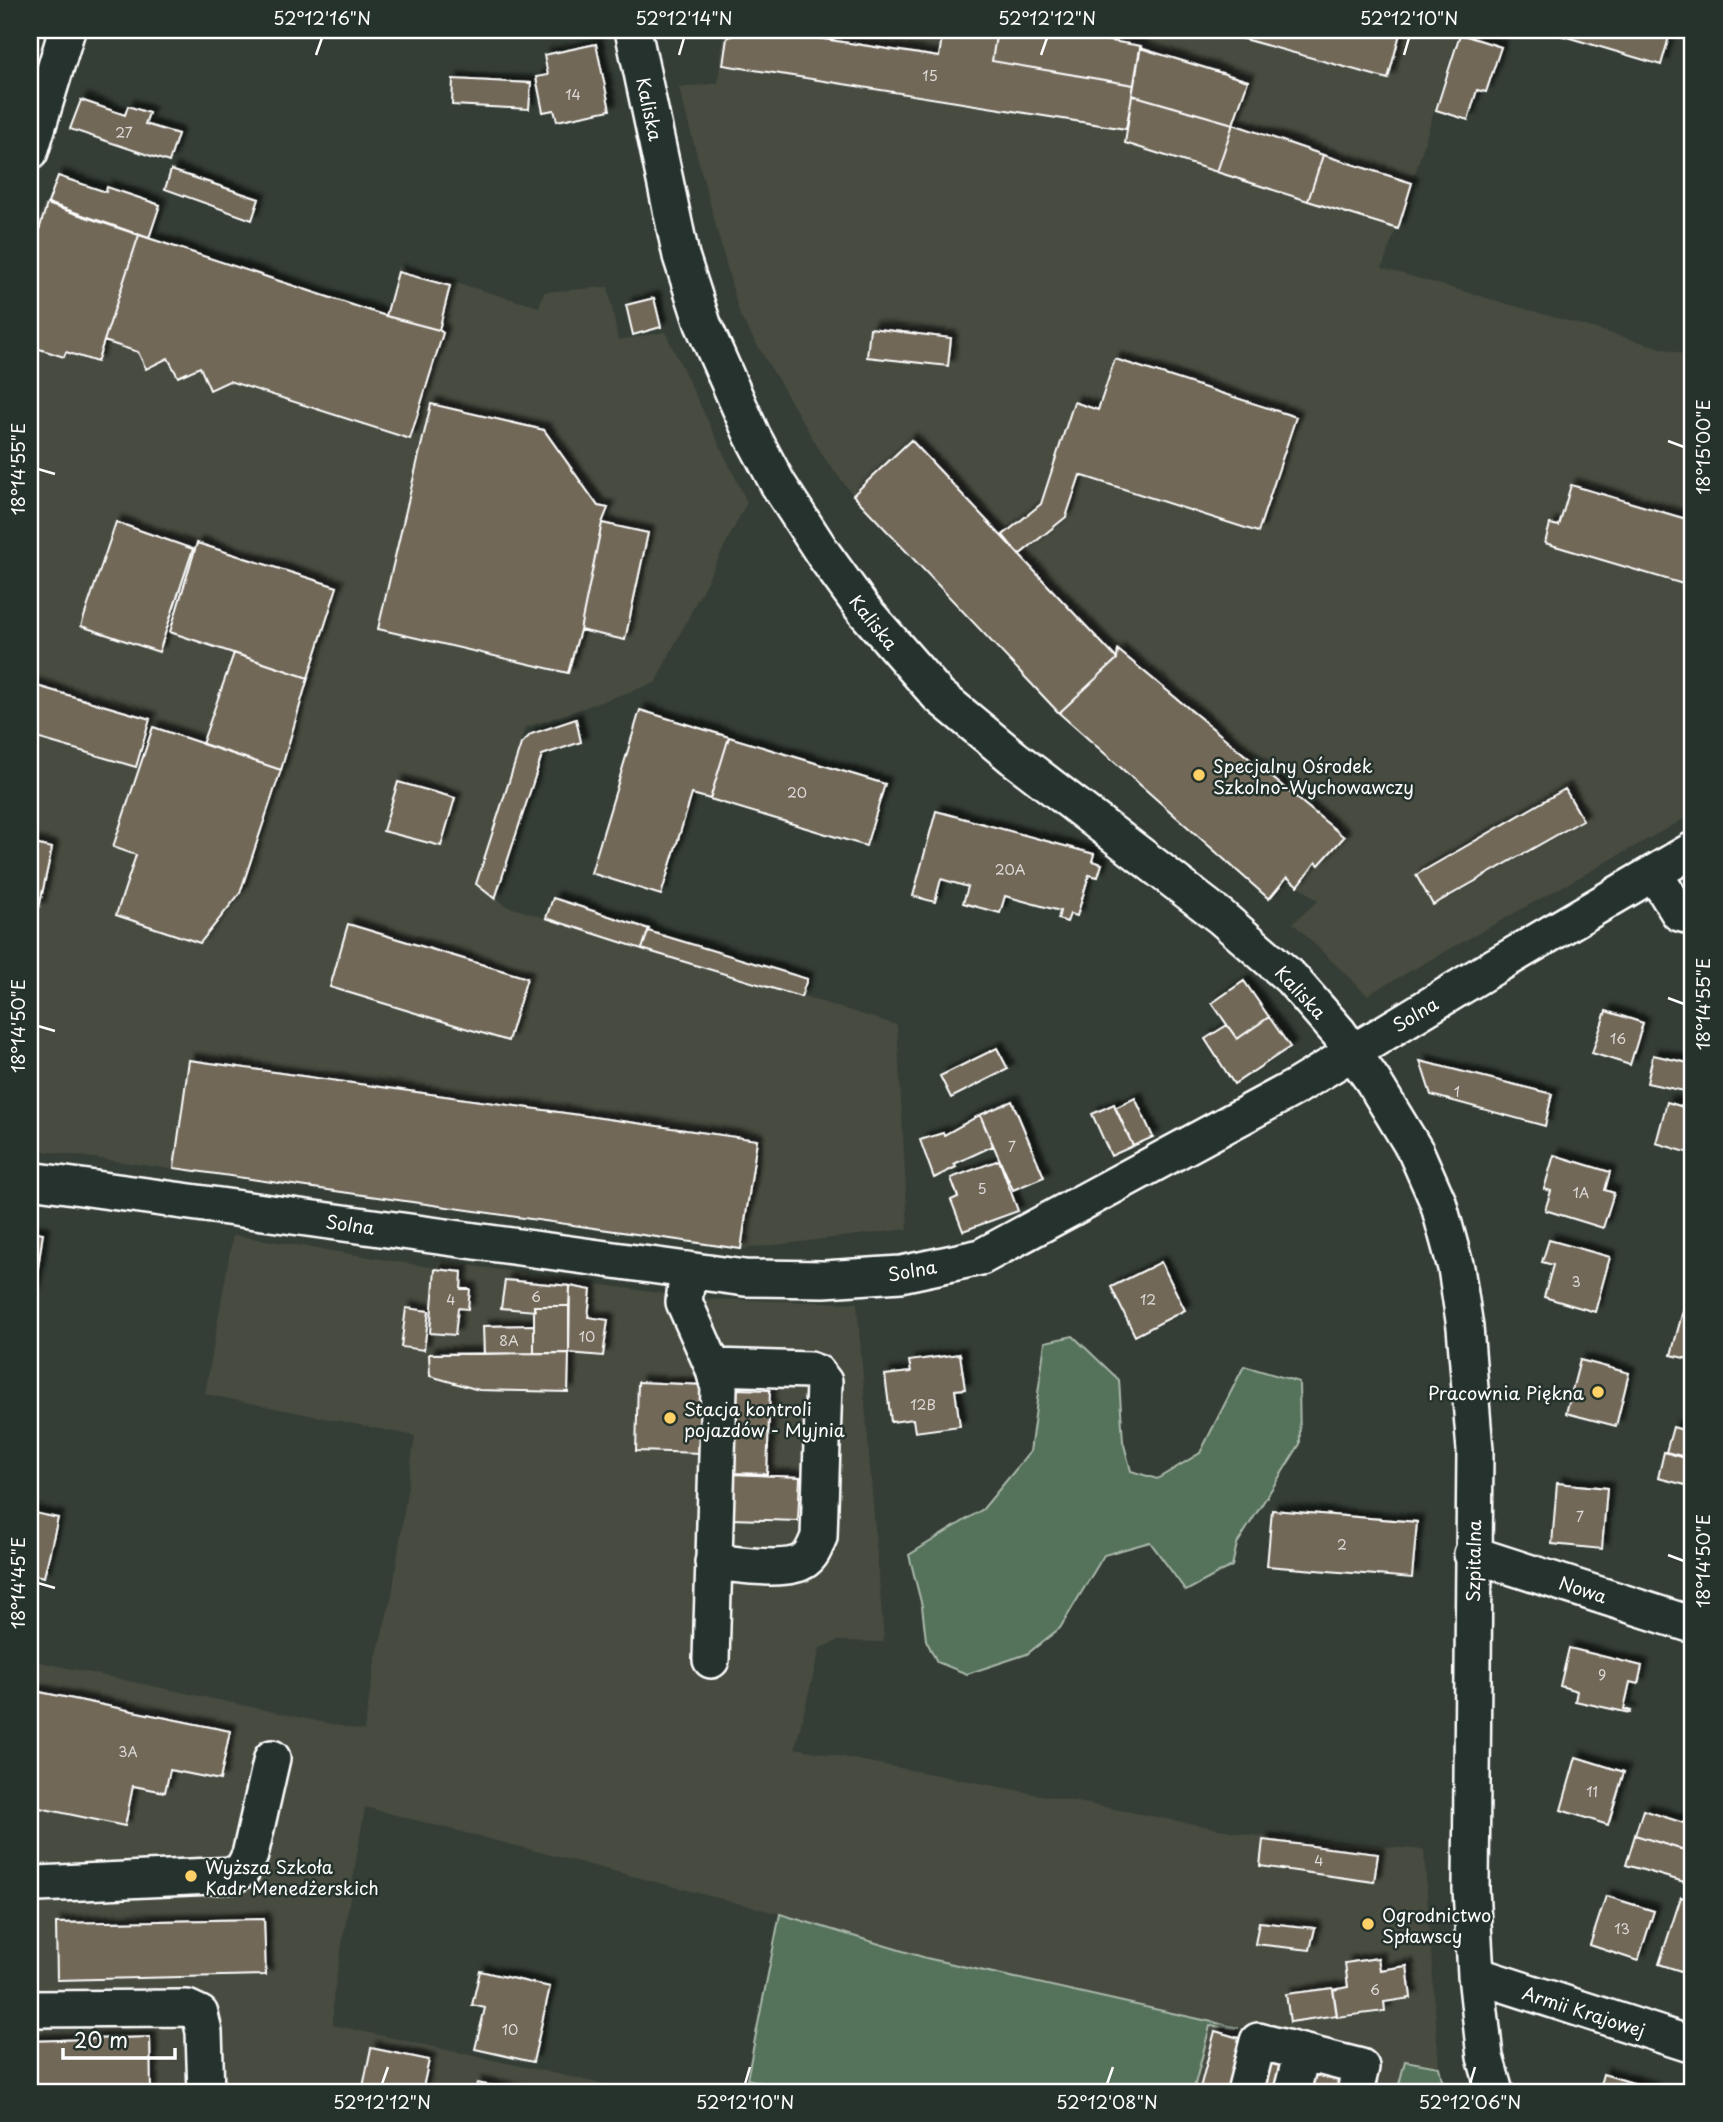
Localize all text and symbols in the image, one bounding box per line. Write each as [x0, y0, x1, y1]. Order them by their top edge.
text: 52°12'16"N [273, 4, 371, 31]
text: 52°12'14"N [635, 4, 733, 31]
text: 52°12'12"N [998, 4, 1096, 31]
text: 52°12'10"N [1360, 4, 1458, 31]
house number: 15 [922, 65, 938, 86]
street label: Kaliska [630, 75, 670, 144]
house number: 14 [565, 84, 581, 105]
house number: 27 [115, 122, 133, 143]
text: 18°15'00"E [1689, 399, 1716, 495]
text: 18°14'55"E [4, 423, 31, 515]
street label: Kaliska [843, 589, 905, 656]
place label: Specjalny Ośrodek Szkolno-Wychowawczy [1213, 752, 1414, 800]
marker: Specjalny Ośrodek Szkolno-Wychowawczy [1191, 767, 1207, 783]
house number: 20 [787, 782, 807, 803]
house number: 20A [995, 859, 1026, 880]
text: 18°14'55"E [1689, 958, 1716, 1050]
street label: Kaliska [1269, 959, 1333, 1025]
text: 18°14'50"E [4, 979, 31, 1073]
street label: Solna [1387, 989, 1444, 1038]
house number: 16 [1610, 1028, 1626, 1049]
house number: 1 [1454, 1081, 1460, 1102]
house number: 7 [1008, 1136, 1016, 1157]
house number: 5 [977, 1178, 987, 1199]
house number: 1A [1573, 1182, 1589, 1203]
street label: Solna [324, 1207, 377, 1241]
street label: Solna [885, 1252, 939, 1288]
house number: 3 [1571, 1271, 1581, 1292]
house number: 6 [531, 1286, 541, 1307]
house number: 4 [446, 1289, 456, 1310]
house number: 12 [1140, 1289, 1156, 1310]
house number: 10 [579, 1326, 595, 1347]
house number: 8A [499, 1330, 519, 1351]
place label: Pracownia Piękna [1428, 1379, 1585, 1406]
marker: Pracownia Piękna [1590, 1384, 1606, 1400]
house number: 12B [910, 1394, 936, 1415]
place label: Stacja kontroli pojazdów - Myjnia [684, 1395, 845, 1443]
marker: Stacja kontroli pojazdów - Myjnia [662, 1410, 678, 1426]
house number: 7 [1576, 1506, 1584, 1527]
text: 18°14'50"E [1689, 1514, 1716, 1608]
street label: Szpitalna [1459, 1519, 1487, 1602]
house number: 2 [1337, 1534, 1347, 1555]
text: 18°14'45"E [4, 1537, 31, 1629]
street label: Nowa [1556, 1569, 1611, 1610]
house number: 9 [1598, 1664, 1606, 1685]
house number: 3A [118, 1741, 138, 1762]
house number: 11 [1586, 1781, 1598, 1802]
house number: 4 [1314, 1850, 1324, 1871]
place label: Wyższa Szkoła Kadr Menedżerskich [205, 1853, 379, 1901]
marker: Wyższa Szkoła Kadr Menedżerskich [183, 1868, 199, 1884]
place label: Ogrodnictwo Spławscy [1382, 1901, 1491, 1949]
marker: Ogrodnictwo Spławscy [1360, 1916, 1376, 1932]
house number: 13 [1614, 1918, 1630, 1939]
street label: Armii Krajowej [1519, 1978, 1649, 2044]
house number: 6 [1370, 1979, 1380, 2000]
scale bar [63, 2017, 175, 2061]
house number: 10 [502, 2019, 518, 2040]
text: 20 m [74, 2023, 128, 2055]
text: 52°12'12"N [333, 2088, 431, 2115]
text: 52°12'10"N [696, 2088, 794, 2115]
text: 52°12'08"N [1056, 2088, 1158, 2115]
text: 52°12'06"N [1419, 2088, 1521, 2115]

